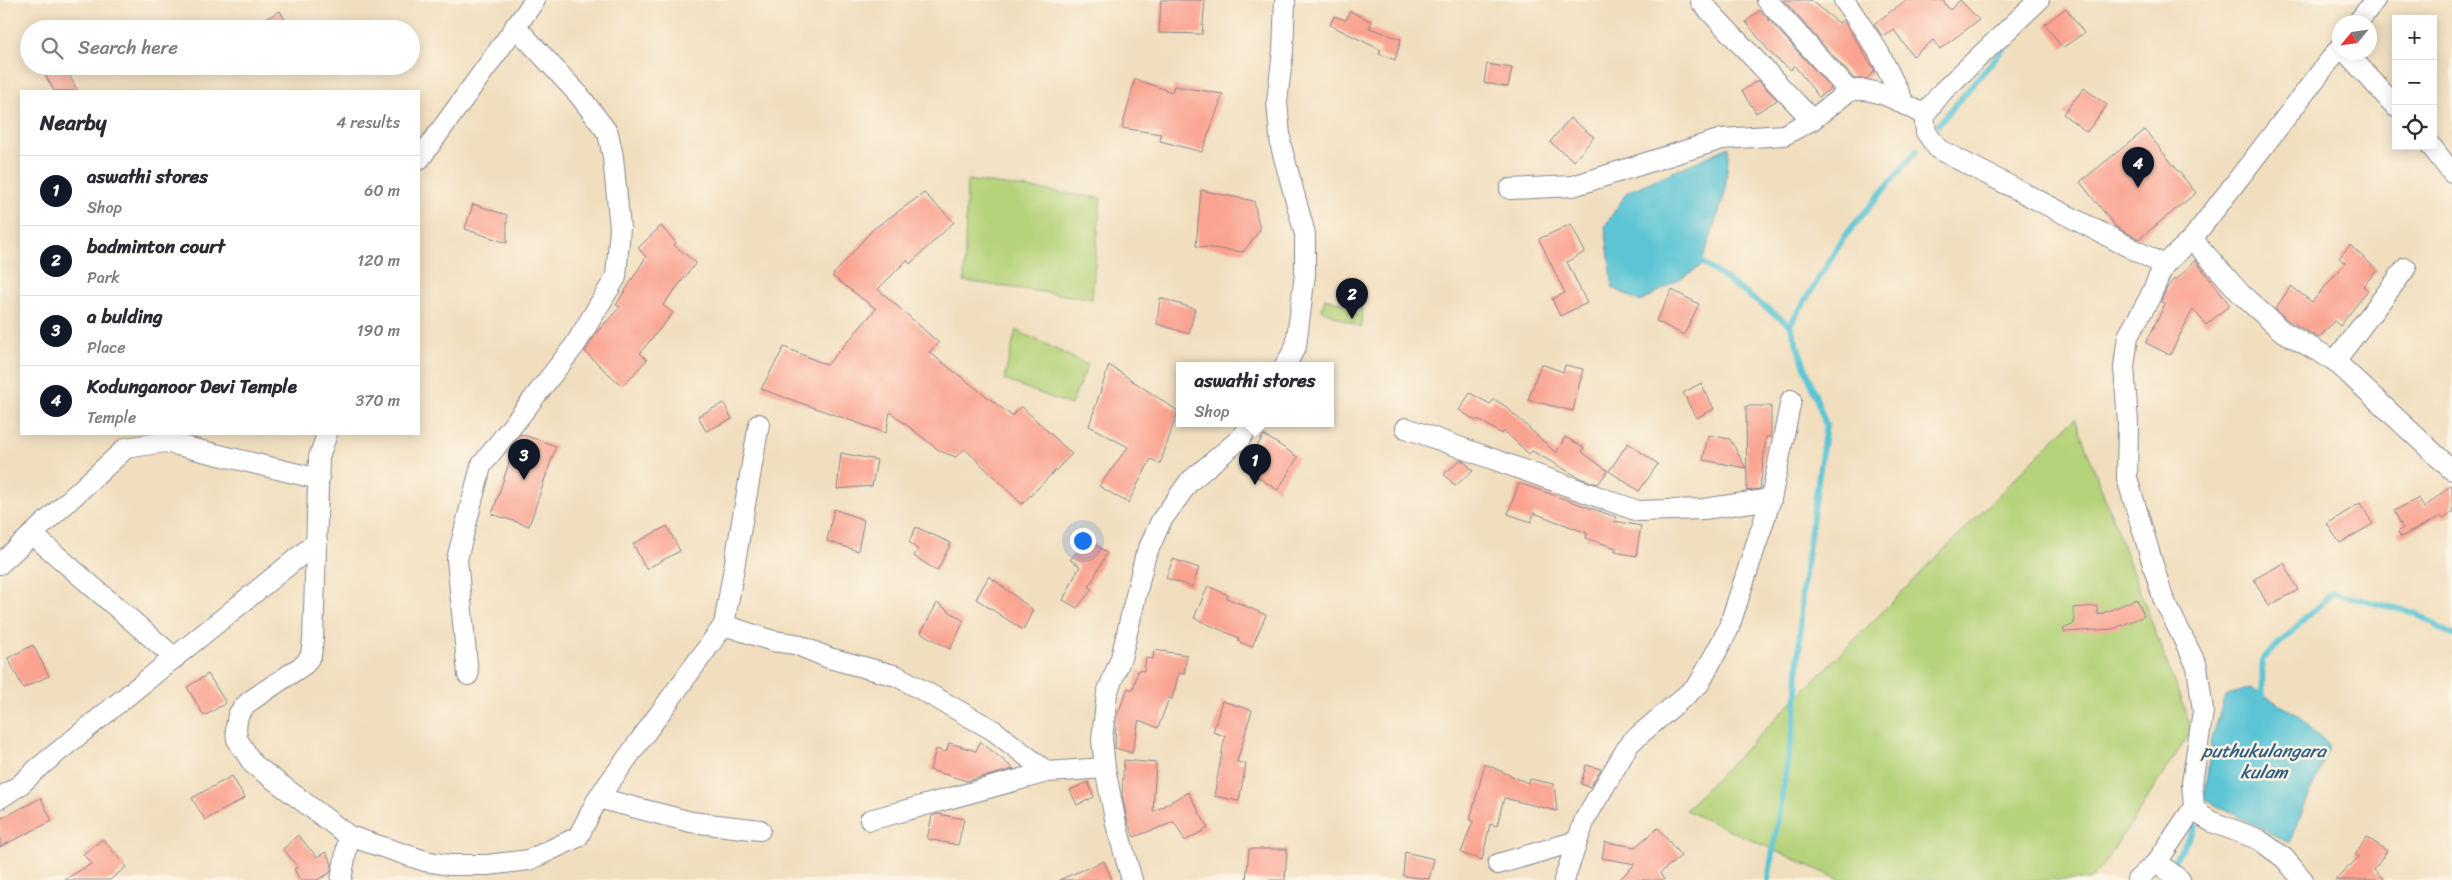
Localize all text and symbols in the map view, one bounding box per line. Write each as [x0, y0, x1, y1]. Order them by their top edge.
north arrow [2332, 15, 2377, 60]
map controls [2392, 15, 2437, 150]
button: + [2392, 15, 2437, 60]
search box [20, 20, 420, 75]
text: Search here [78, 31, 178, 64]
icon: search [38, 34, 66, 62]
button: − [2392, 60, 2437, 105]
text: Nearby [40, 104, 106, 142]
button: locate [2392, 105, 2437, 150]
text: 4 results [336, 108, 400, 137]
pin: 4 [2122, 147, 2154, 188]
text: aswathi stores [87, 160, 208, 193]
text: 1 [53, 176, 59, 205]
text: 60 m [364, 176, 400, 205]
text: Shop [87, 193, 122, 222]
text: badminton court [87, 230, 225, 263]
text: 2 [51, 246, 61, 275]
text: 120 m [357, 246, 400, 275]
text: Park [87, 263, 120, 292]
pin: 2 [1336, 278, 1368, 319]
text: a bulding [87, 300, 163, 333]
text: 3 [52, 316, 60, 345]
text: 190 m [357, 316, 400, 345]
text: Place [87, 333, 126, 362]
popup [1176, 362, 1334, 427]
text: aswathi stores [1194, 364, 1316, 397]
text: Kodunganoor Devi Temple [87, 370, 297, 403]
text: 4 [51, 386, 61, 415]
text: 370 m [356, 386, 400, 415]
text: Shop [1194, 397, 1229, 426]
text: Temple [87, 403, 136, 432]
pin: 3 [508, 439, 540, 480]
pin: 1 [1239, 444, 1271, 485]
your location [1070, 528, 1096, 554]
water label: puthukulangara kulam [2200, 735, 2328, 788]

